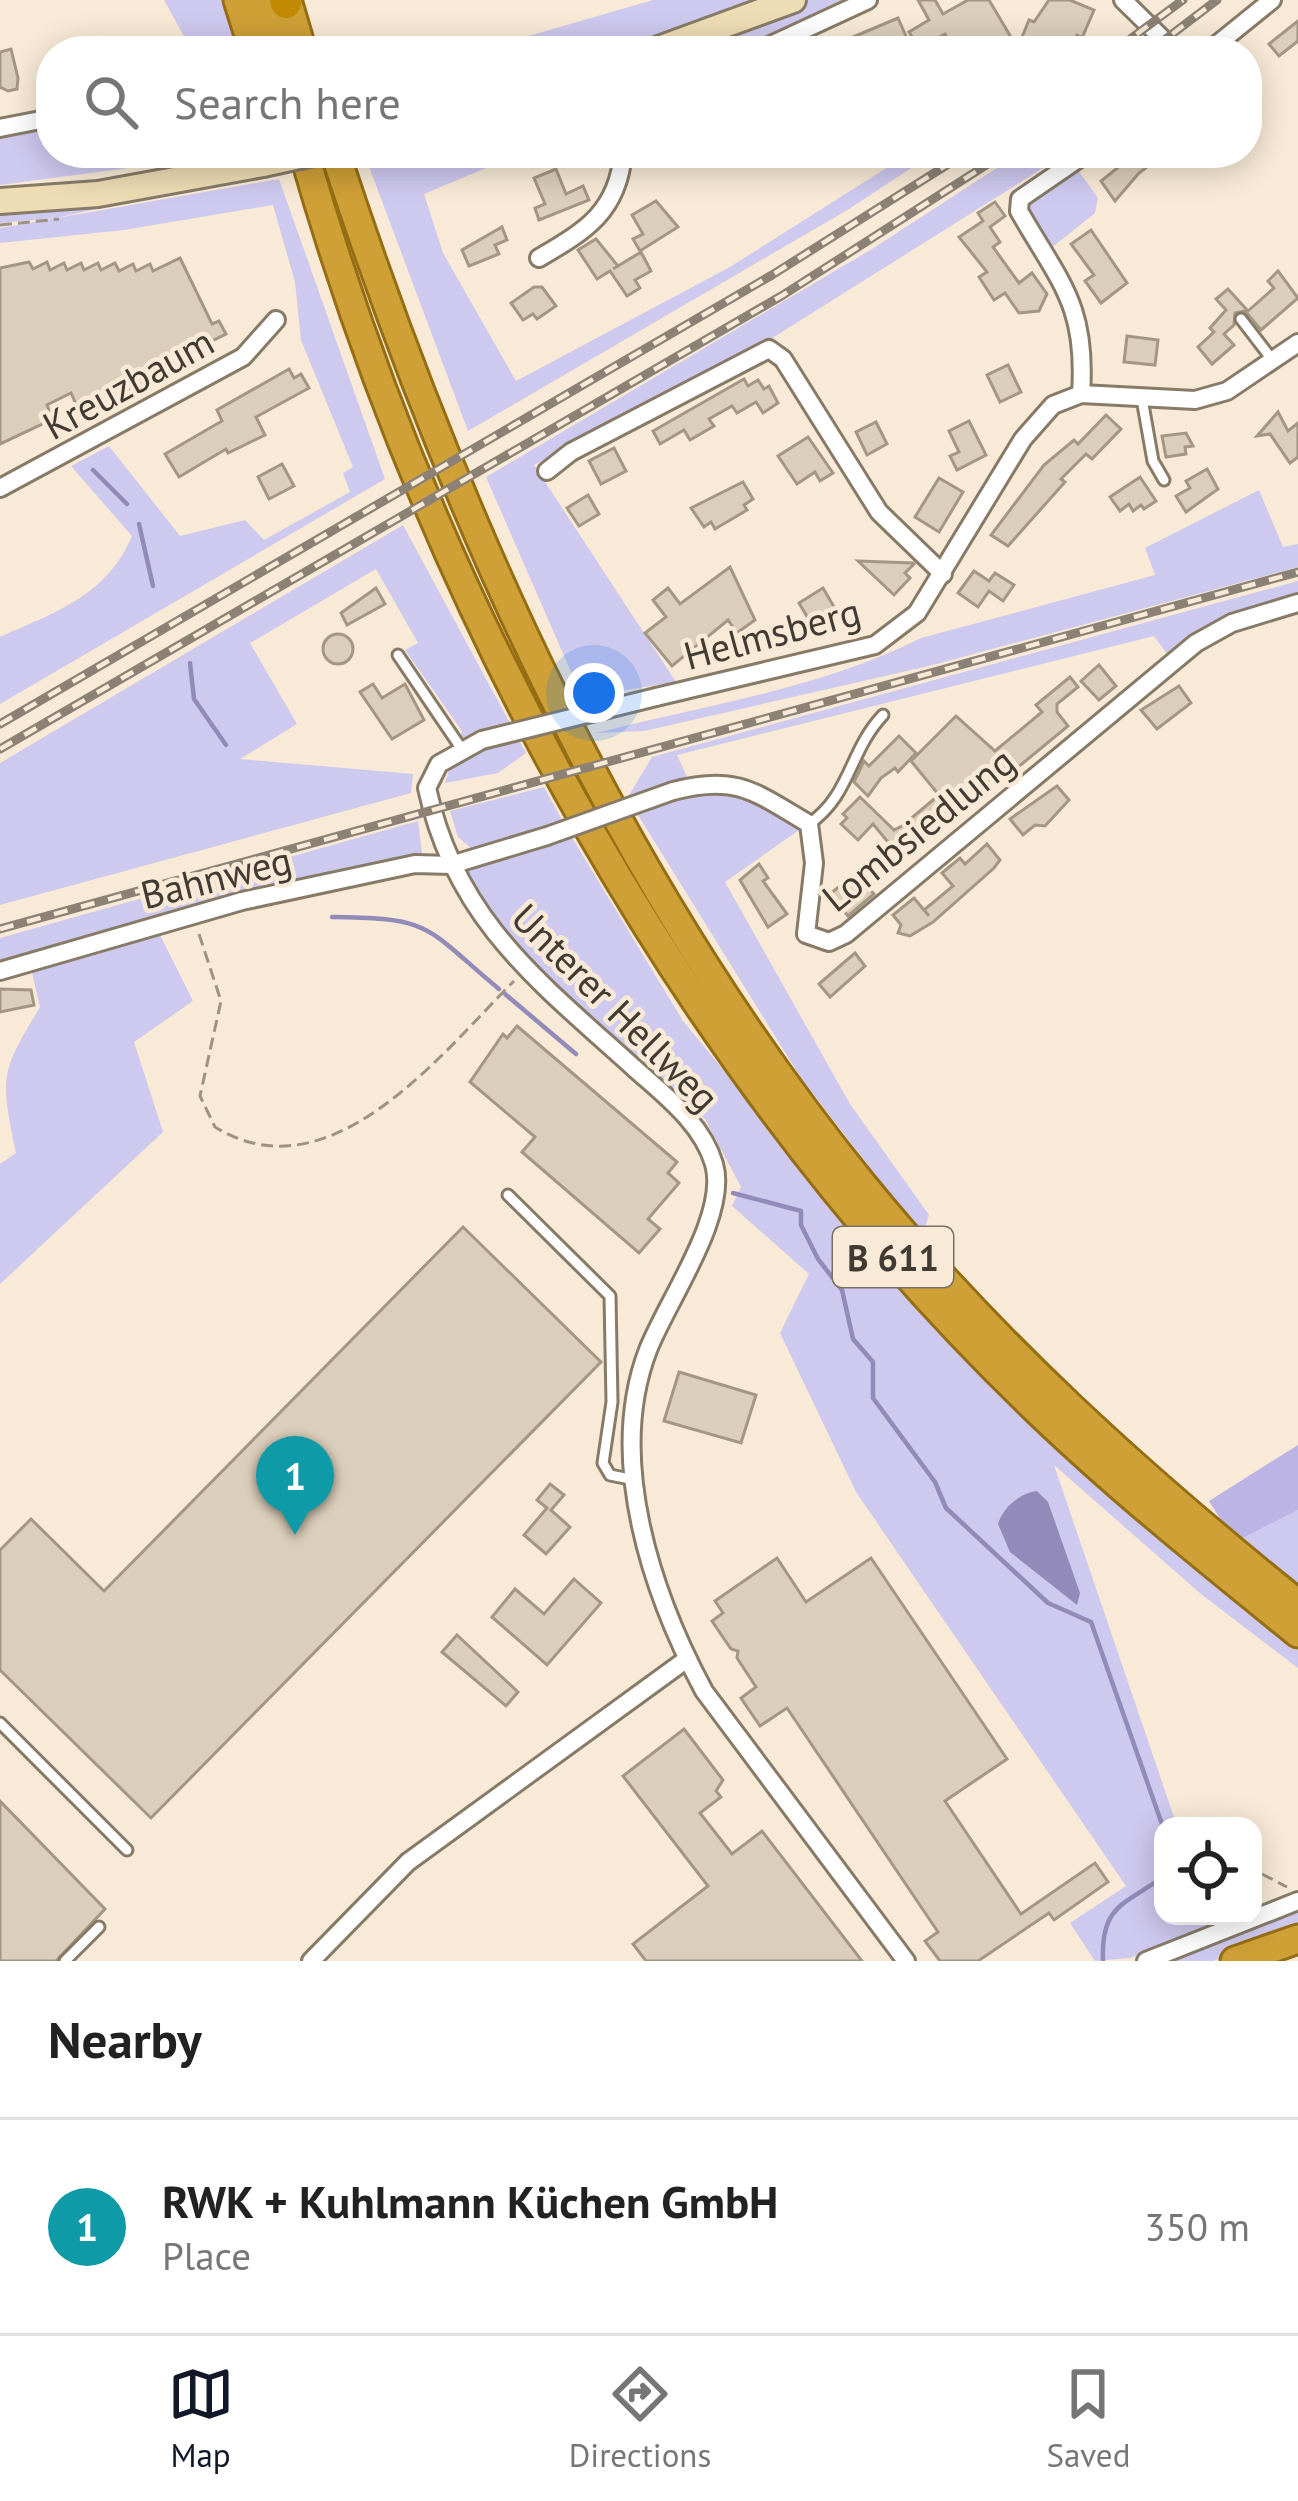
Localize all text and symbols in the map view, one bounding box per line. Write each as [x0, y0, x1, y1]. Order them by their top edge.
search box [36, 36, 1262, 168]
icon: search [78, 69, 144, 135]
text: Search here [174, 73, 401, 131]
street label: Kreuzbaum [34, 315, 222, 451]
street label: Helmsberg [678, 585, 866, 681]
your location [564, 663, 624, 723]
street label: Lombsiedlung [811, 736, 1025, 922]
street label: Bahnweg [135, 834, 297, 920]
street label: Unterer Hellweg [501, 892, 731, 1122]
road number: B 611 [833, 1227, 953, 1287]
pin: 1 [256, 1436, 334, 1535]
map controls [1154, 1817, 1262, 1925]
button: locate [1154, 1817, 1262, 1925]
text: Nearby [48, 2006, 202, 2072]
text: RWK + Kuhlmann Küchen GmbH [162, 2172, 778, 2230]
text: 1 [76, 2201, 98, 2252]
text: 350 m [1144, 2201, 1250, 2252]
text: Place [162, 2230, 251, 2281]
tab: Map [168, 2361, 234, 2476]
tab: Directions [569, 2361, 711, 2476]
tab: Saved [1046, 2361, 1130, 2476]

